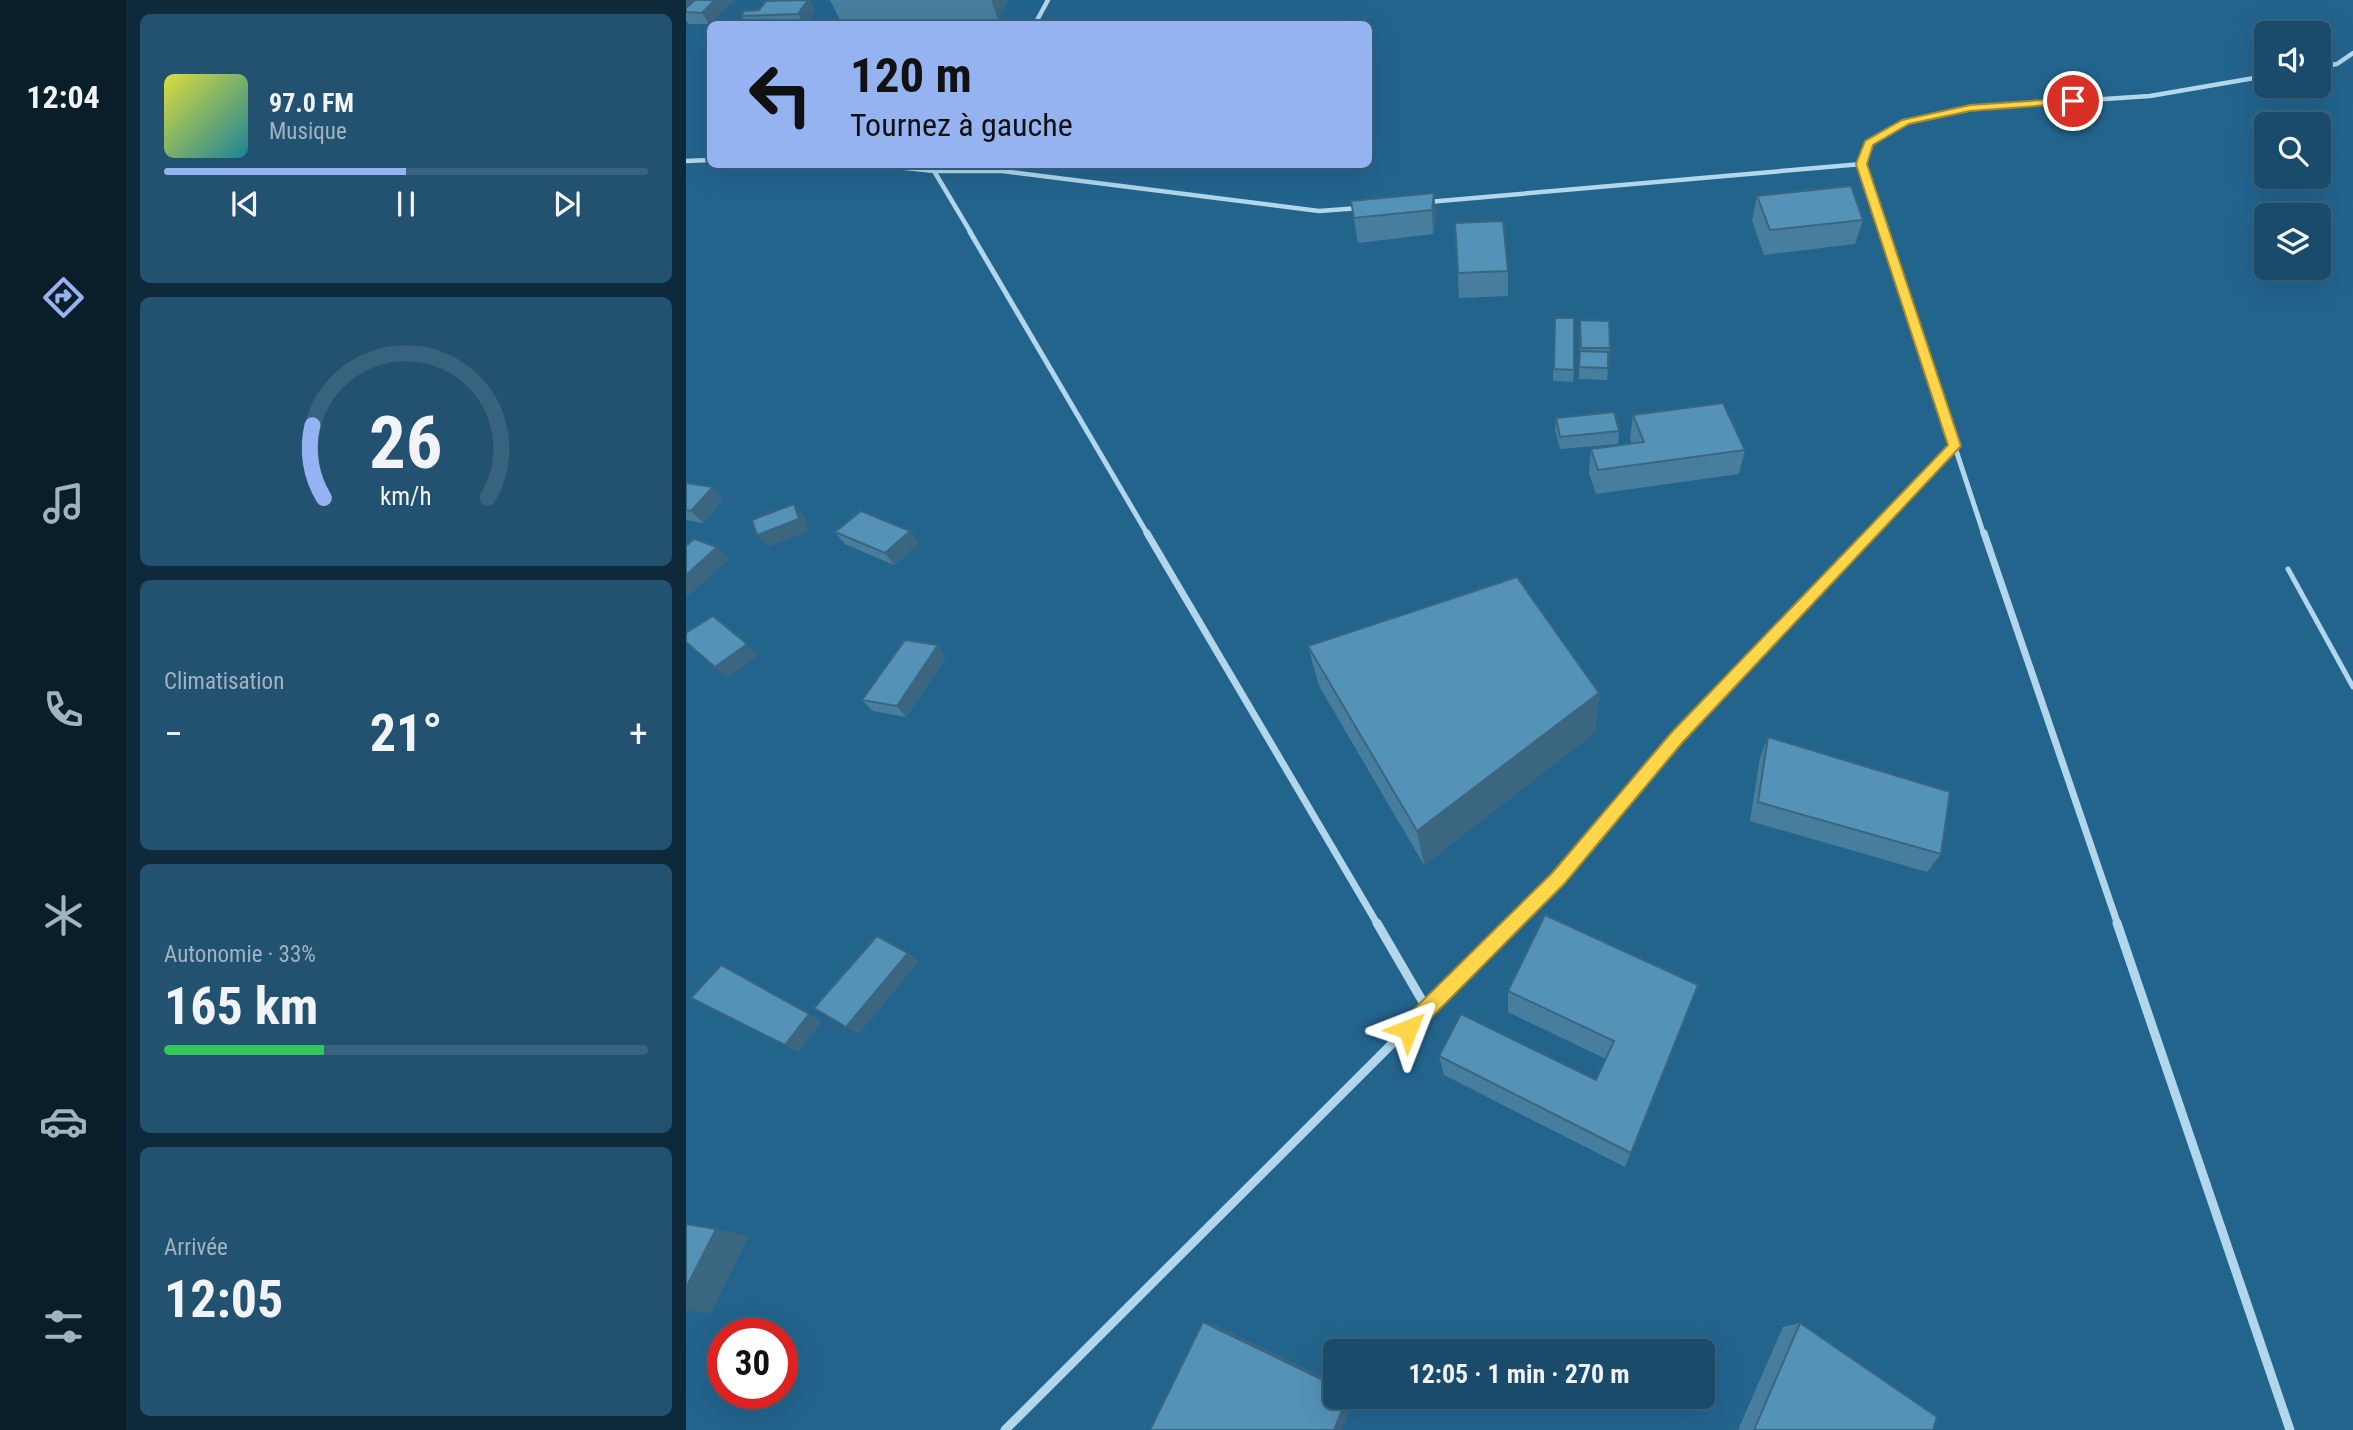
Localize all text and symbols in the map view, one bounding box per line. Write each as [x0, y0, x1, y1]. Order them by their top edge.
map controls [2254, 21, 2331, 280]
button: sound [2254, 21, 2331, 98]
text: 120 m [850, 47, 972, 104]
icon: left [735, 49, 826, 140]
pin [2043, 71, 2103, 131]
text: 12:04 [26, 78, 100, 116]
icon: arrive [2054, 82, 2092, 120]
text: 97.0 FM [269, 88, 354, 118]
text: Tournez à gauche [850, 106, 1073, 144]
button: search [2254, 112, 2331, 189]
text: Musique [269, 118, 347, 145]
icon: previous [226, 185, 264, 223]
icon: pause [387, 185, 425, 223]
icon: next [548, 185, 586, 223]
button: layers [2254, 203, 2331, 280]
icon: directions [39, 273, 88, 322]
text: 26 [369, 400, 443, 486]
icon: music [39, 479, 88, 528]
text: km/h [380, 482, 432, 511]
text: Climatisation [164, 668, 284, 695]
icon: phone [39, 685, 88, 734]
text: 21° [370, 703, 442, 764]
text: − [164, 712, 183, 756]
text: + [629, 712, 648, 756]
icon: climate [39, 891, 88, 940]
text: Autonomie · 33% [164, 941, 316, 968]
text: 165 km [164, 976, 318, 1037]
position arrow [1371, 992, 1445, 1066]
icon: car [39, 1097, 88, 1146]
text: Arrivée [164, 1234, 228, 1261]
text: 12:05 [164, 1269, 283, 1330]
icon: filters [39, 1302, 88, 1351]
speed limit sign: 30 [707, 1318, 798, 1409]
text: 12:05 · 1 min · 270 m [1409, 1359, 1629, 1389]

